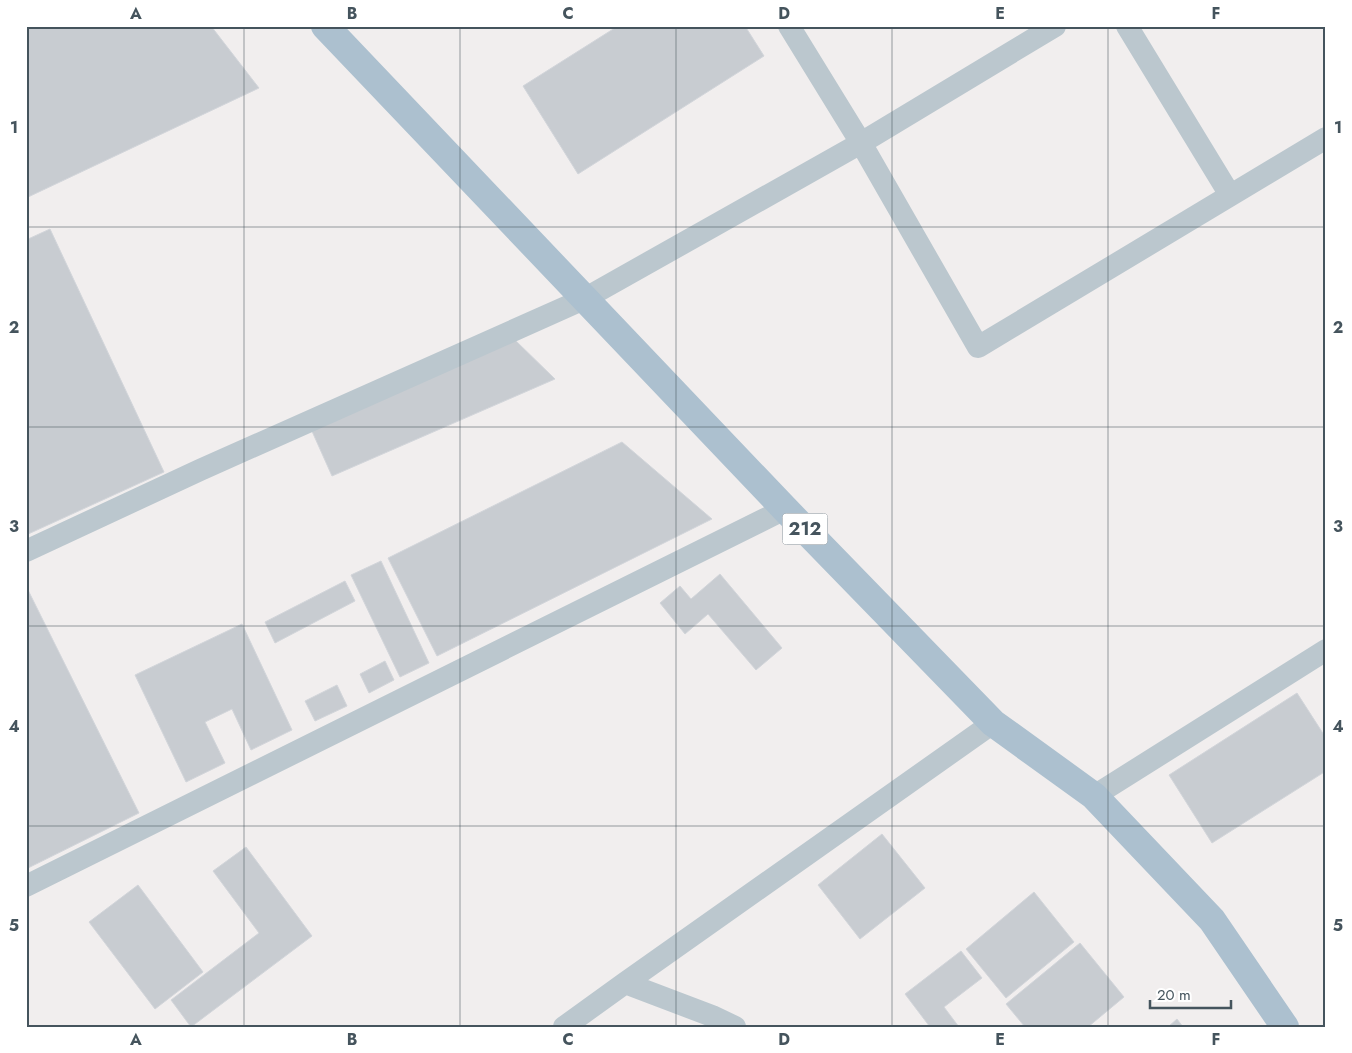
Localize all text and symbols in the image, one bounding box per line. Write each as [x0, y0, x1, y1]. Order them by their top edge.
text: A [129, 2, 142, 25]
text: B [347, 2, 357, 25]
text: C [562, 2, 574, 25]
text: D [778, 2, 790, 25]
text: E [995, 2, 1005, 25]
text: F [1212, 2, 1220, 25]
text: 1 [10, 116, 18, 139]
text: 1 [1334, 116, 1342, 139]
text: 2 [9, 316, 19, 339]
text: 2 [1333, 316, 1343, 339]
road number: 212 [782, 514, 828, 544]
text: 3 [9, 515, 19, 538]
text: 3 [1333, 515, 1343, 538]
text: 4 [8, 715, 20, 738]
text: 4 [1332, 715, 1344, 738]
text: 5 [9, 914, 19, 937]
text: 5 [1333, 914, 1343, 937]
scale bar [1150, 978, 1231, 1010]
text: 20 m [1157, 984, 1191, 1006]
text: A [129, 1028, 142, 1051]
text: B [347, 1028, 357, 1051]
text: C [562, 1028, 574, 1051]
text: D [778, 1028, 790, 1051]
text: E [995, 1028, 1005, 1051]
text: F [1212, 1028, 1220, 1051]

